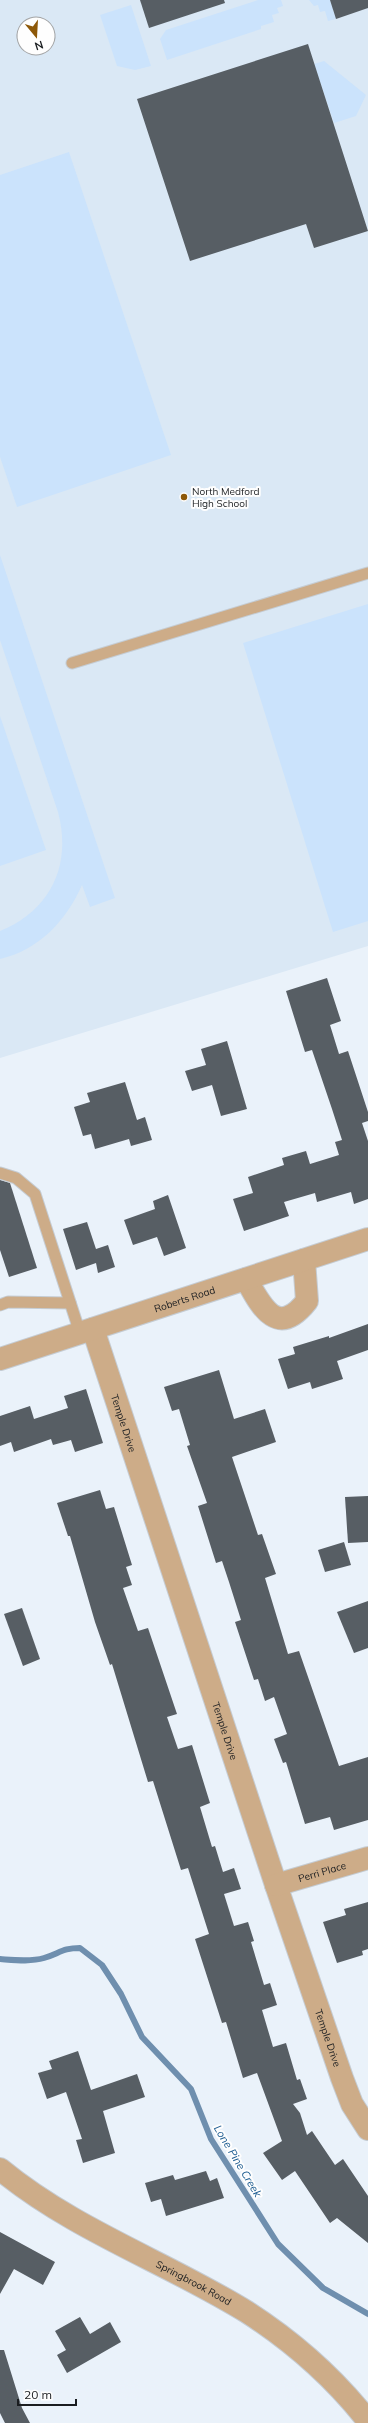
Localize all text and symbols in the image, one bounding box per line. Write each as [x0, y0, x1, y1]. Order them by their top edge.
north arrow [16, 16, 56, 56]
text: N [33, 38, 45, 53]
place label: North Medford High School [192, 485, 260, 510]
marker: North Medford High School [179, 492, 189, 502]
street label: Roberts Road [152, 1283, 217, 1315]
street label: Temple Drive [108, 1392, 140, 1454]
street label: Temple Drive [210, 1700, 241, 1761]
street label: Perri Place [297, 1858, 348, 1885]
street label: Temple Drive [312, 2007, 344, 2069]
water label: Lone Pine Creek [211, 2122, 265, 2200]
street label: Springbrook Road [154, 2257, 234, 2308]
scale bar [18, 2381, 76, 2407]
text: 20 m [24, 2387, 52, 2402]

